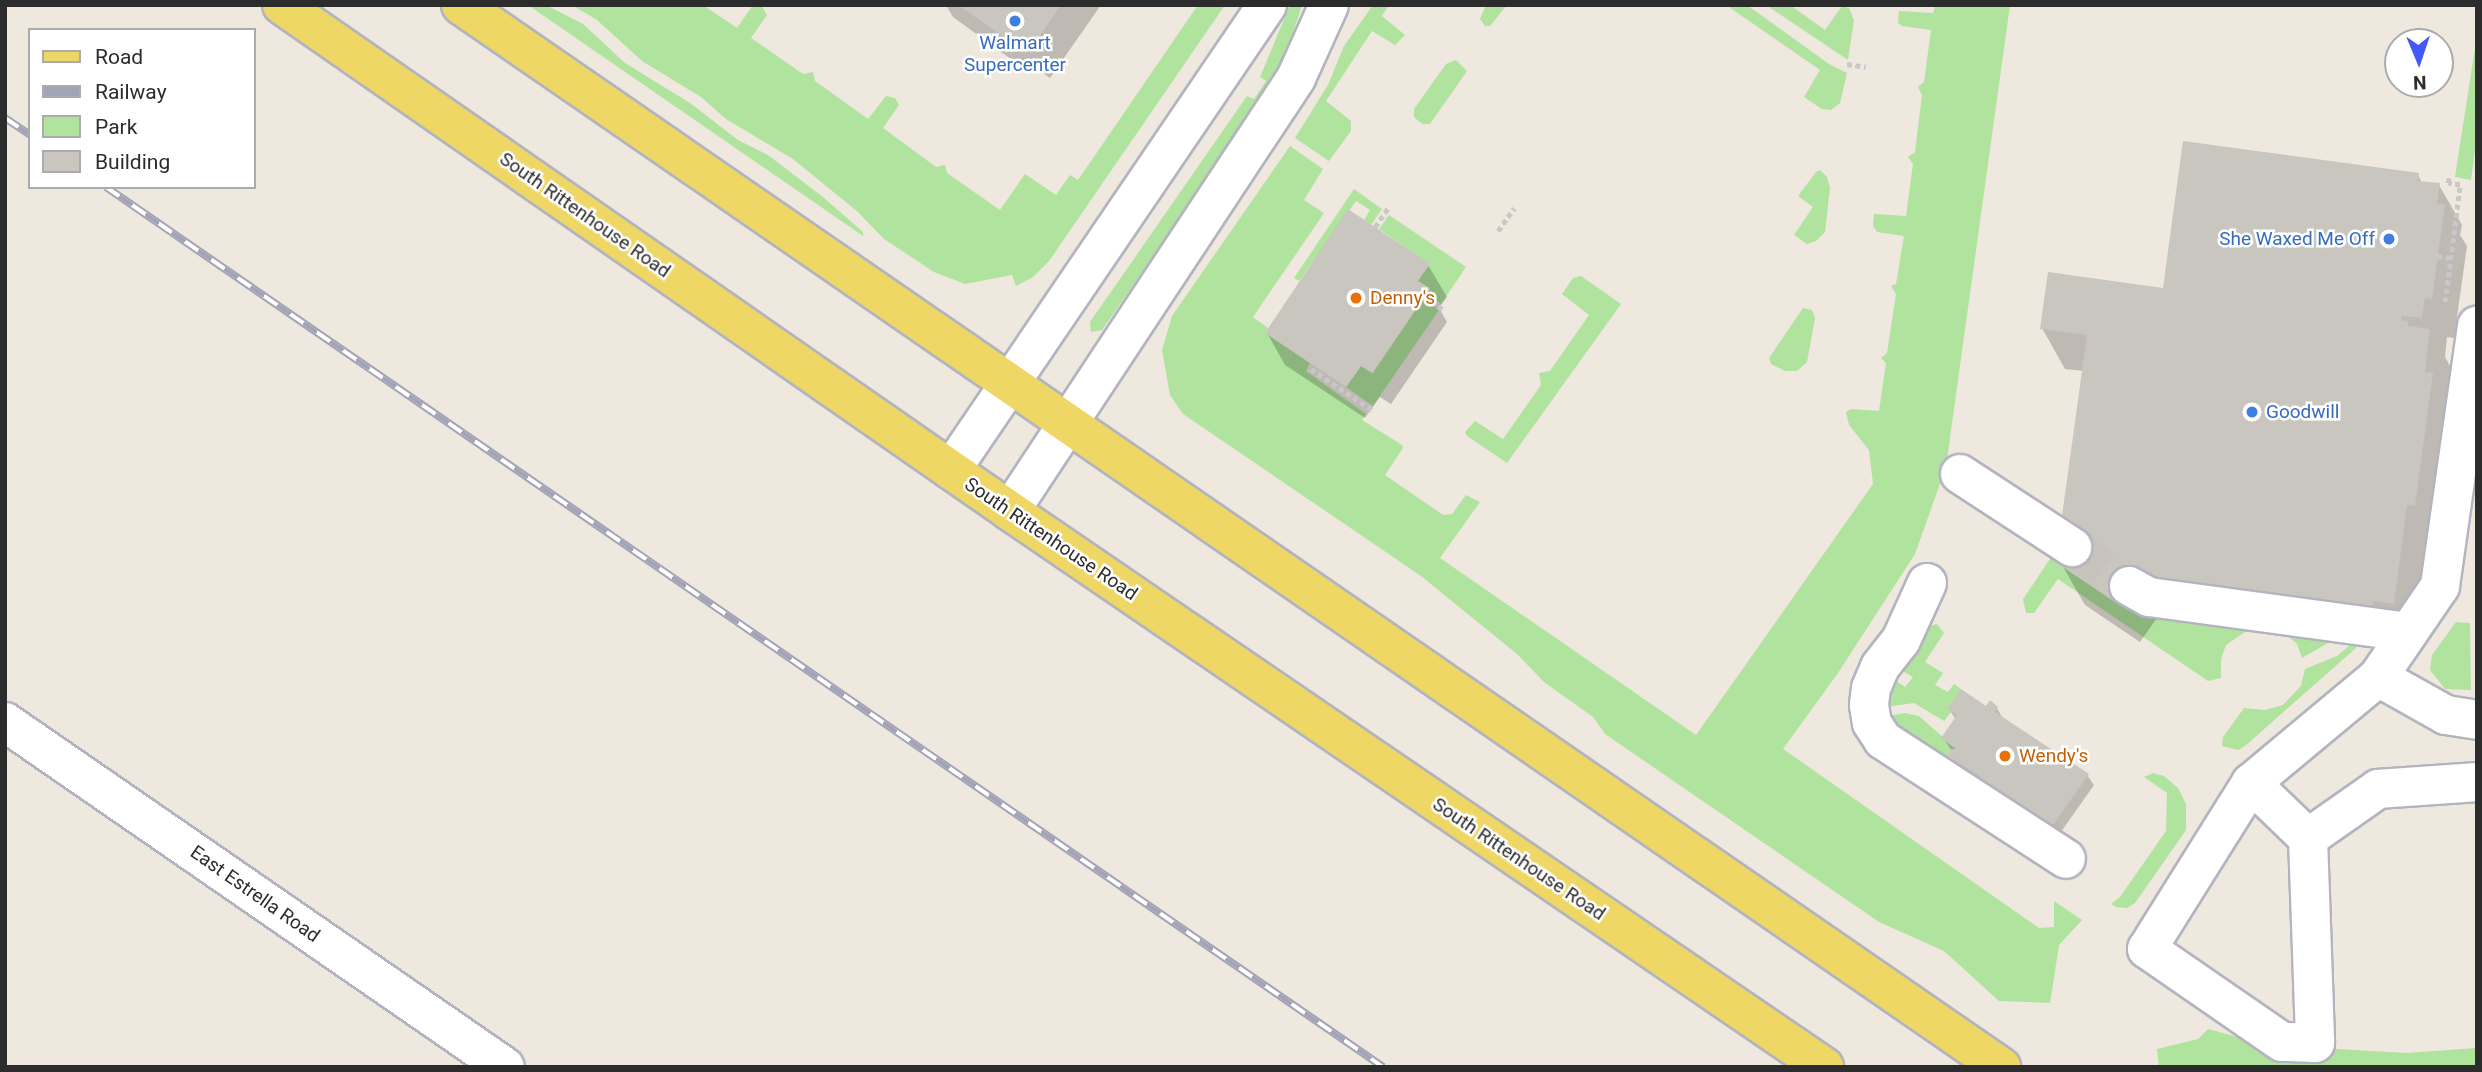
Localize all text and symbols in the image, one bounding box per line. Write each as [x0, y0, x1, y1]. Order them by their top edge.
marker: Walmart Supercenter [1007, 13, 1023, 29]
legend [28, 28, 256, 189]
north arrow [2384, 28, 2454, 98]
place label: Walmart Supercenter [964, 32, 1066, 76]
text: Road [95, 45, 143, 69]
text: N [2413, 71, 2427, 94]
text: Railway [95, 80, 167, 104]
text: Park [95, 115, 137, 139]
street label: South Rittenhouse Road [495, 147, 675, 283]
text: Building [95, 150, 170, 174]
place label: She Waxed Me Off [2219, 228, 2375, 250]
marker: She Waxed Me Off [2381, 231, 2397, 247]
place label: Denny's [1370, 287, 1435, 309]
marker: Denny's [1348, 290, 1364, 306]
place label: Goodwill [2266, 401, 2339, 423]
marker: Goodwill [2244, 404, 2260, 420]
street label: South Rittenhouse Road [960, 473, 1142, 605]
place label: Wendy's [2019, 745, 2088, 767]
marker: Wendy's [1997, 748, 2013, 764]
street label: South Rittenhouse Road [1428, 793, 1610, 925]
street label: East Estrella Road [186, 841, 324, 947]

